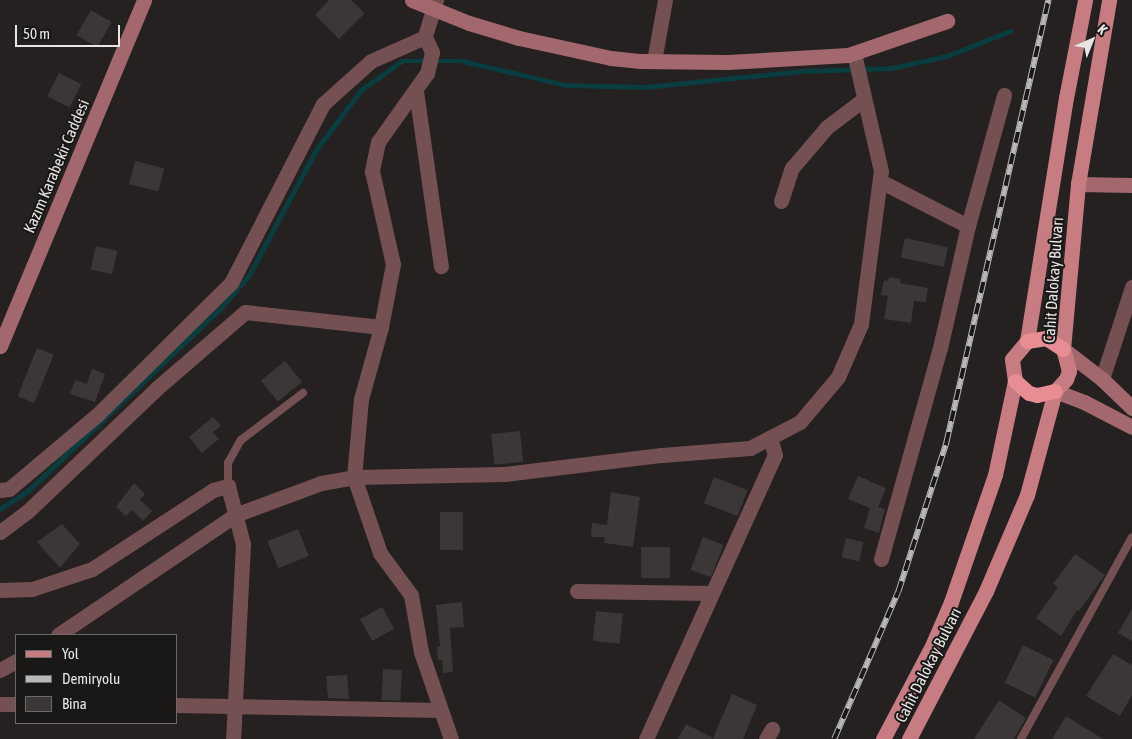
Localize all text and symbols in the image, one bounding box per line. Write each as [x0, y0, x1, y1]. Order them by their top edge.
scale bar [18, 15, 122, 47]
north arrow [1067, 15, 1117, 65]
text: K [1094, 21, 1110, 37]
text: 50 m [23, 25, 50, 42]
street label: Kazım Karabekir Caddesi [19, 96, 93, 236]
street label: Cahit Dalokay Bulvarı [1039, 217, 1067, 343]
street label: Cahit Dalokay Bulvarı [891, 605, 965, 725]
legend [15, 634, 178, 724]
text: Yol [62, 645, 79, 662]
text: Demiryolu [62, 670, 120, 687]
text: Bina [62, 695, 87, 712]

